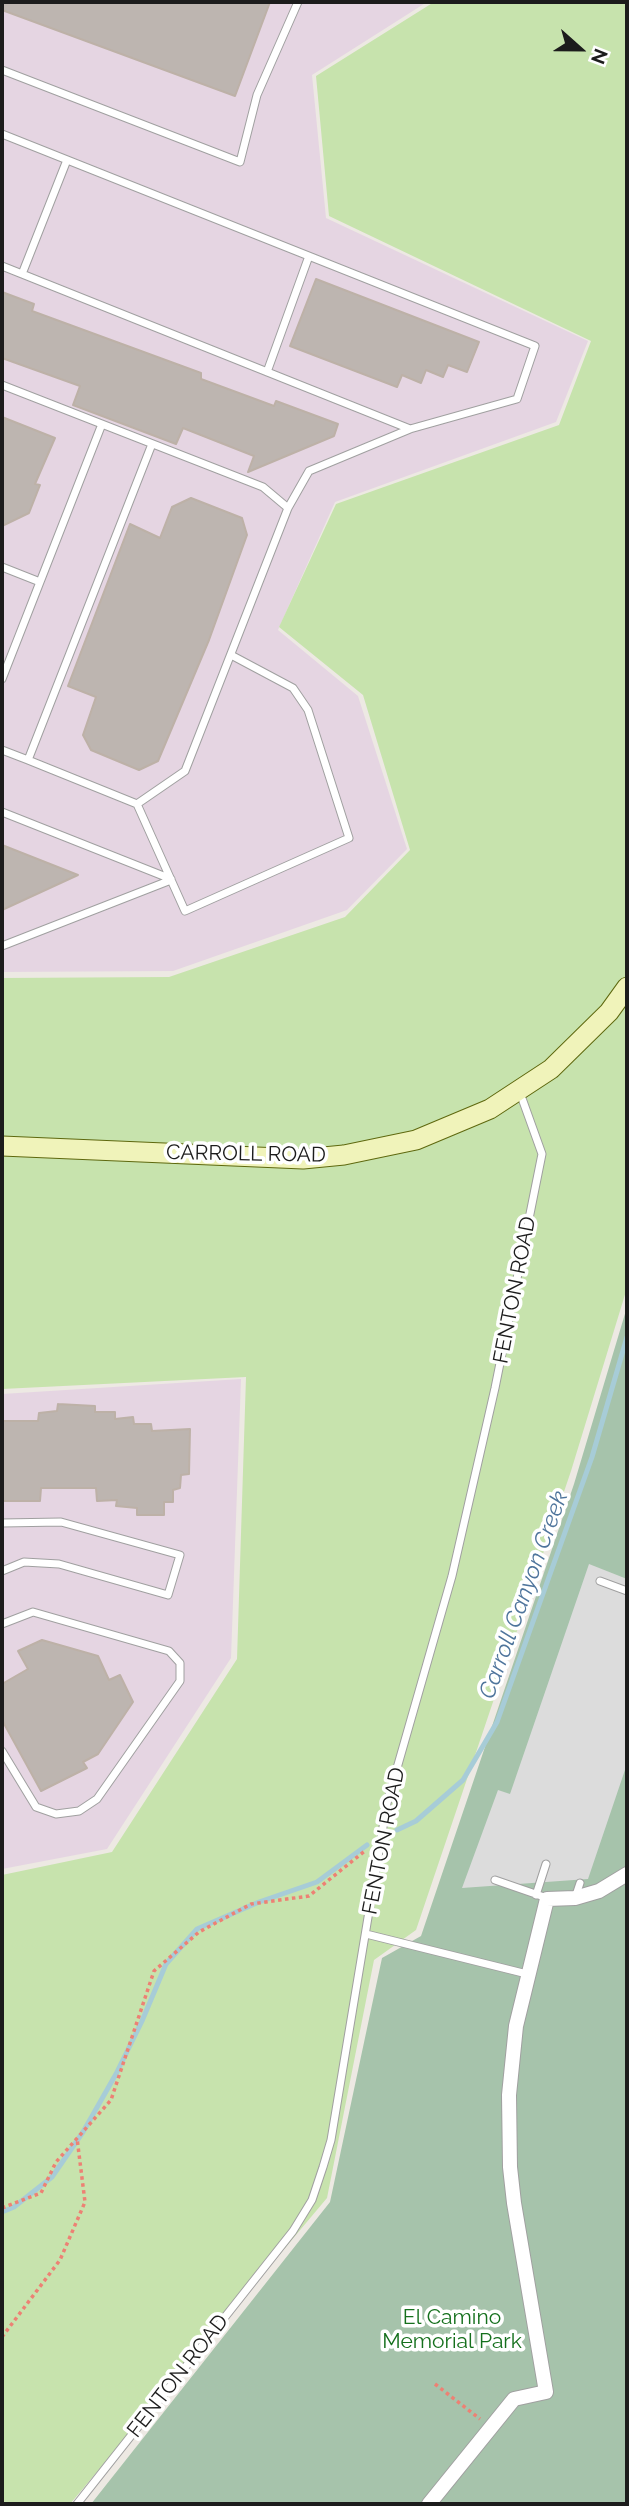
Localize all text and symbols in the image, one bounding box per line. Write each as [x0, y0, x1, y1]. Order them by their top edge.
north arrow [545, 14, 615, 84]
text: N [587, 46, 612, 67]
street label: CARROLL ROAD [166, 1140, 326, 1168]
street label: FENTON ROAD [488, 1214, 542, 1366]
water label: Carroll Canyon Creek [474, 1487, 574, 1703]
street label: FENTON ROAD [357, 1765, 411, 1917]
park label: El Camino Memorial Park [382, 2305, 522, 2355]
street label: FENTON ROAD [122, 2309, 234, 2443]

